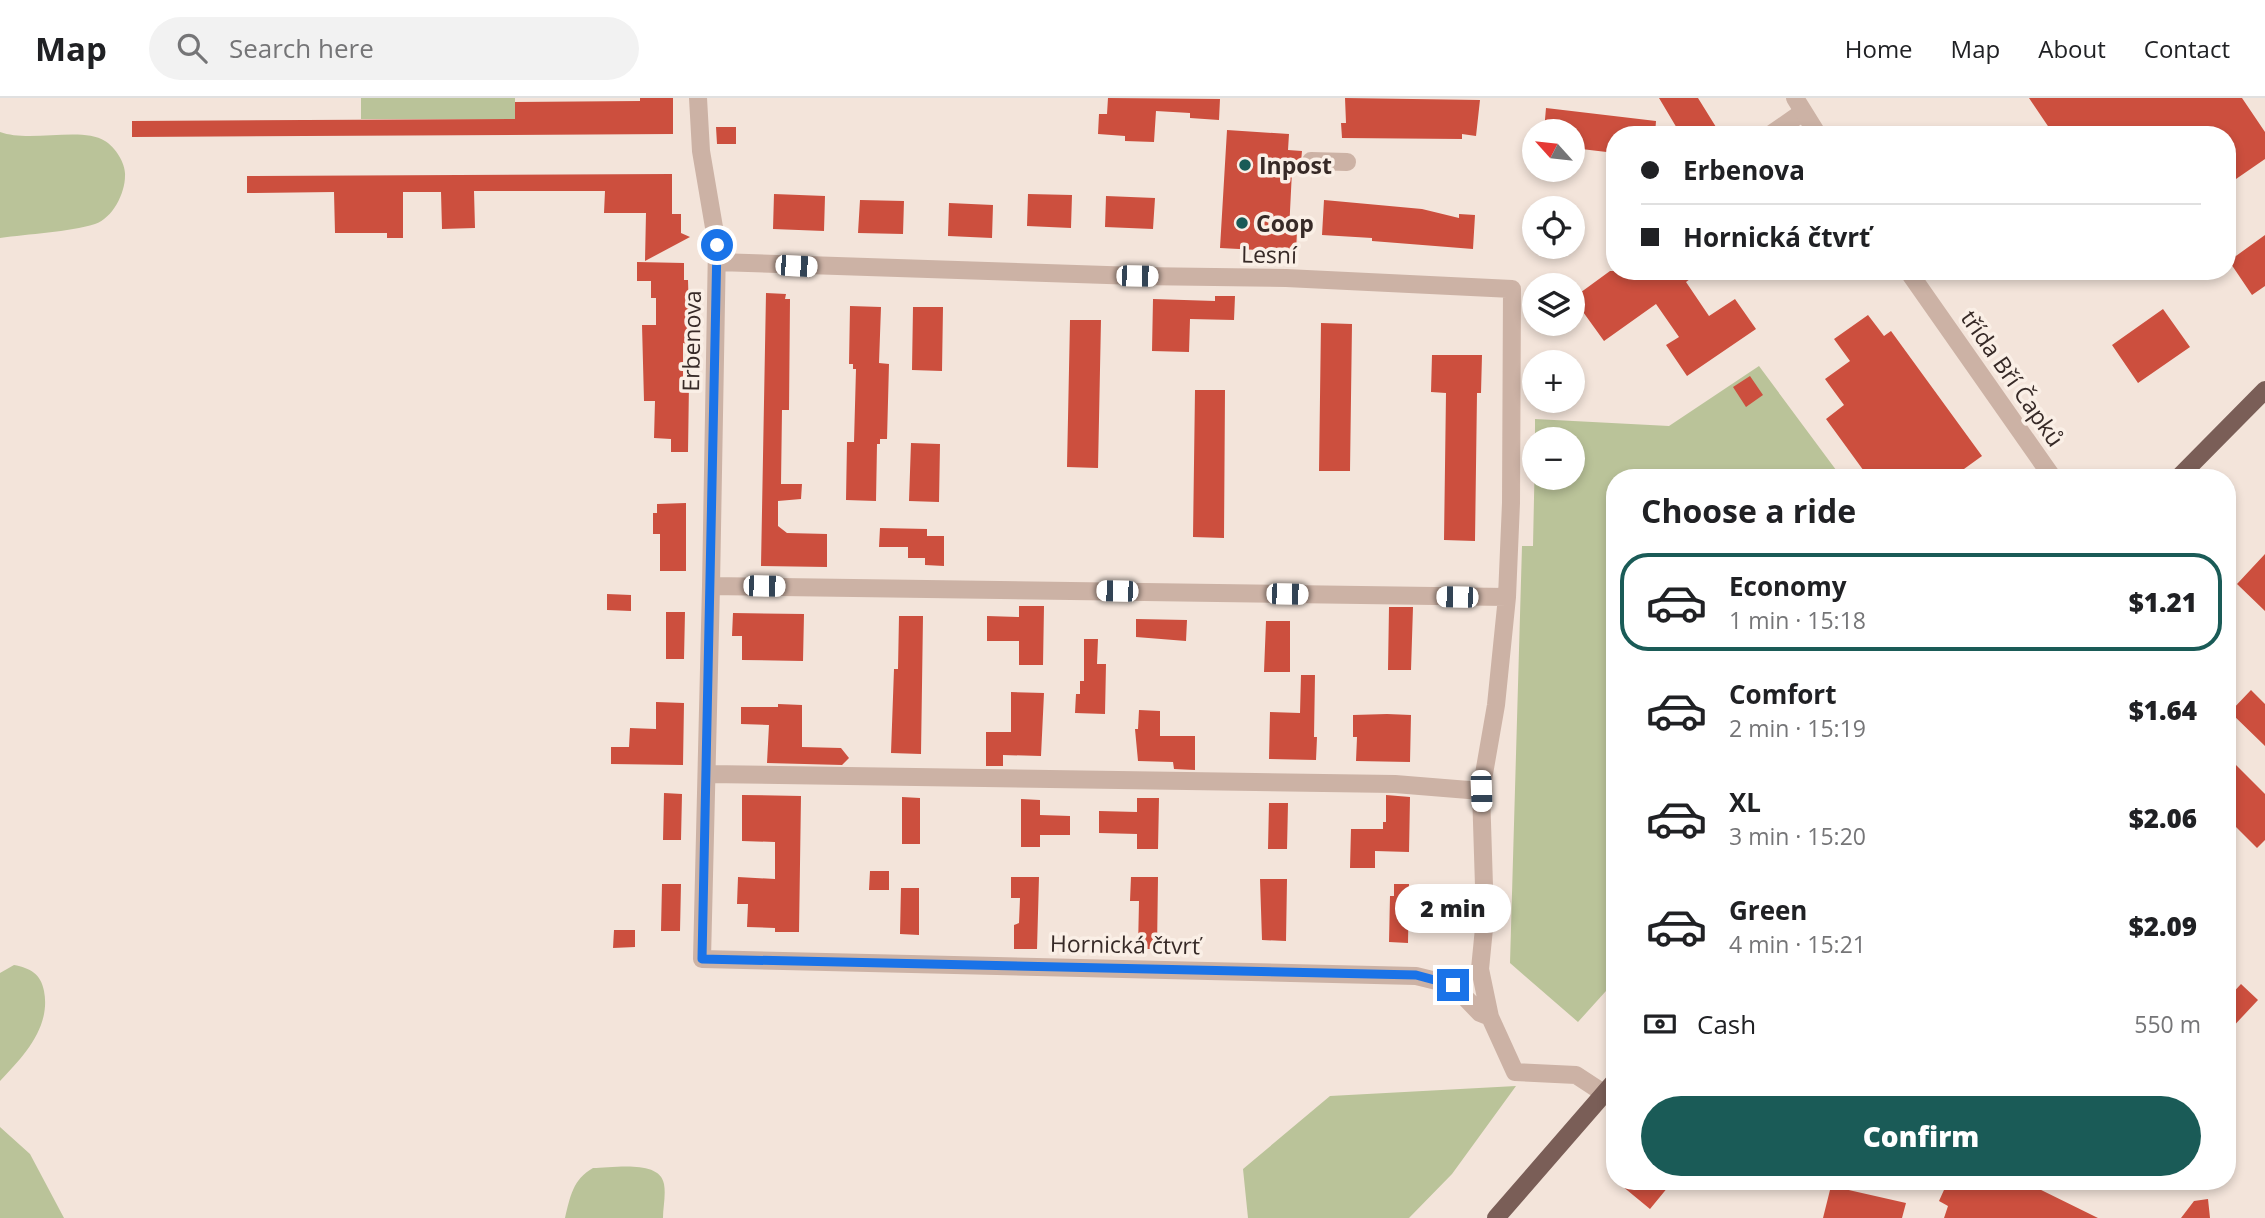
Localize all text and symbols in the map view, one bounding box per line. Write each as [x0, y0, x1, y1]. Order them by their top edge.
search box [149, 17, 639, 80]
text: Map [35, 26, 107, 71]
icon: search [173, 29, 211, 67]
text: Search here [229, 30, 374, 66]
text: Home [1845, 32, 1913, 65]
text: Map [1951, 32, 2000, 65]
text: About [2038, 32, 2106, 65]
text: Contact [2144, 32, 2230, 65]
north arrow [1522, 119, 1586, 182]
map controls [1522, 119, 1585, 490]
place label: Inpost [1259, 149, 1332, 181]
text: Erbenova [1683, 152, 1805, 188]
marker: Inpost [1237, 157, 1253, 173]
button: locate [1522, 196, 1585, 259]
place label: Coop [1256, 207, 1314, 239]
marker: Coop [1234, 215, 1250, 231]
text: Hornická čtvrť [1683, 219, 1870, 255]
route start [701, 229, 733, 261]
street label: Lesní [1241, 238, 1298, 271]
car [775, 254, 818, 278]
car [1116, 265, 1159, 287]
button: layers [1522, 273, 1585, 336]
street label: Erbenova [674, 290, 708, 392]
street label: třída Bří Čapků [1954, 303, 2072, 453]
button: + [1522, 350, 1585, 413]
button: − [1522, 427, 1585, 490]
text: Choose a ride [1641, 489, 1856, 532]
text: Economy [1729, 568, 1847, 604]
icon: car [1645, 571, 1708, 634]
car [743, 575, 786, 597]
car [1096, 580, 1139, 602]
car [1266, 583, 1309, 605]
text: $1.21 [2129, 584, 2197, 620]
car [1436, 586, 1479, 608]
text: 1 min · 15:18 [1729, 604, 1866, 636]
text: Comfort [1729, 676, 1836, 712]
icon: car [1645, 679, 1708, 742]
text: $1.64 [2129, 692, 2197, 728]
text: 2 min · 15:19 [1729, 712, 1866, 744]
car [1470, 770, 1493, 812]
text: XL [1729, 784, 1761, 820]
icon: car [1645, 787, 1708, 850]
text: $2.06 [2129, 800, 2197, 836]
text: 3 min · 15:20 [1729, 820, 1866, 852]
callout: 2 min [1395, 884, 1511, 932]
text: 2 min [1420, 892, 1486, 924]
text: Green [1729, 892, 1807, 928]
icon: car [1645, 895, 1708, 958]
text: $2.09 [2129, 908, 2197, 944]
street label: Hornická čtvrť [1050, 927, 1203, 961]
text: 4 min · 15:21 [1729, 928, 1866, 960]
route end [1437, 969, 1469, 1001]
icon: cash [1641, 1005, 1679, 1043]
text: Cash [1697, 1006, 1756, 1042]
text: 550 m [2134, 1008, 2201, 1040]
button: Confirm [1641, 1096, 2201, 1176]

